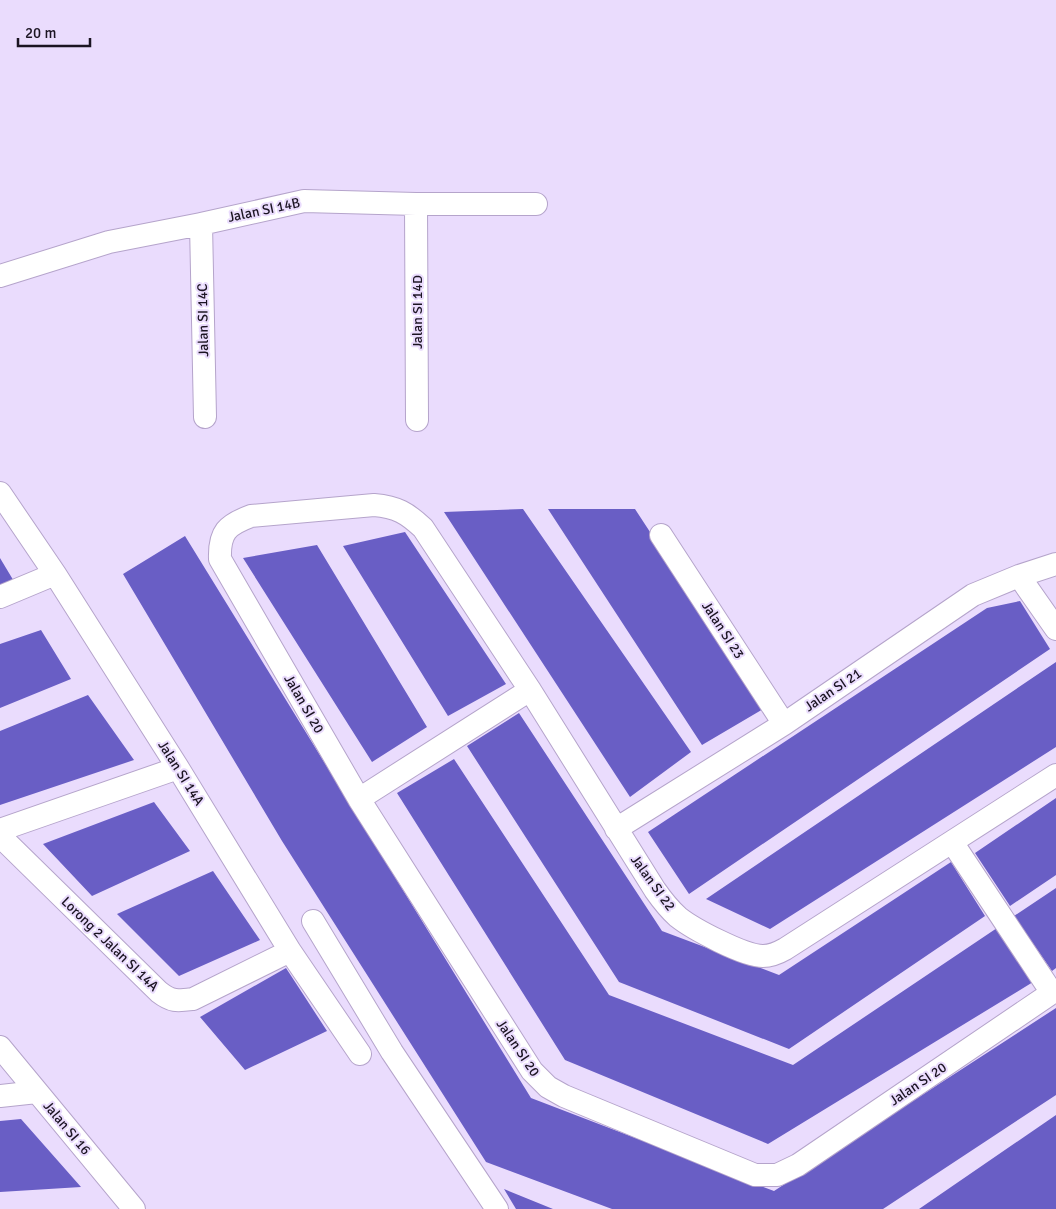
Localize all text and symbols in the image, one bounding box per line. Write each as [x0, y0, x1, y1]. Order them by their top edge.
scale bar [18, 15, 90, 47]
text: 20 m [25, 24, 56, 42]
street label: Jalan SI 14B [226, 194, 302, 226]
street label: Jalan SI 14D [409, 275, 426, 349]
street label: Jalan SI 14C [194, 283, 212, 357]
street label: Jalan SI 23 [698, 598, 748, 662]
street label: Jalan SI 21 [801, 665, 865, 715]
street label: Jalan SI 20 [280, 672, 328, 736]
street label: Jalan SI 14A [154, 737, 208, 809]
street label: Jalan SI 22 [627, 852, 679, 914]
street label: Lorong 2 Jalan SI 14A [58, 893, 163, 995]
street label: Jalan SI 20 [493, 1016, 543, 1080]
street label: Jalan SI 20 [886, 1059, 950, 1109]
street label: Jalan SI 16 [40, 1098, 94, 1158]

